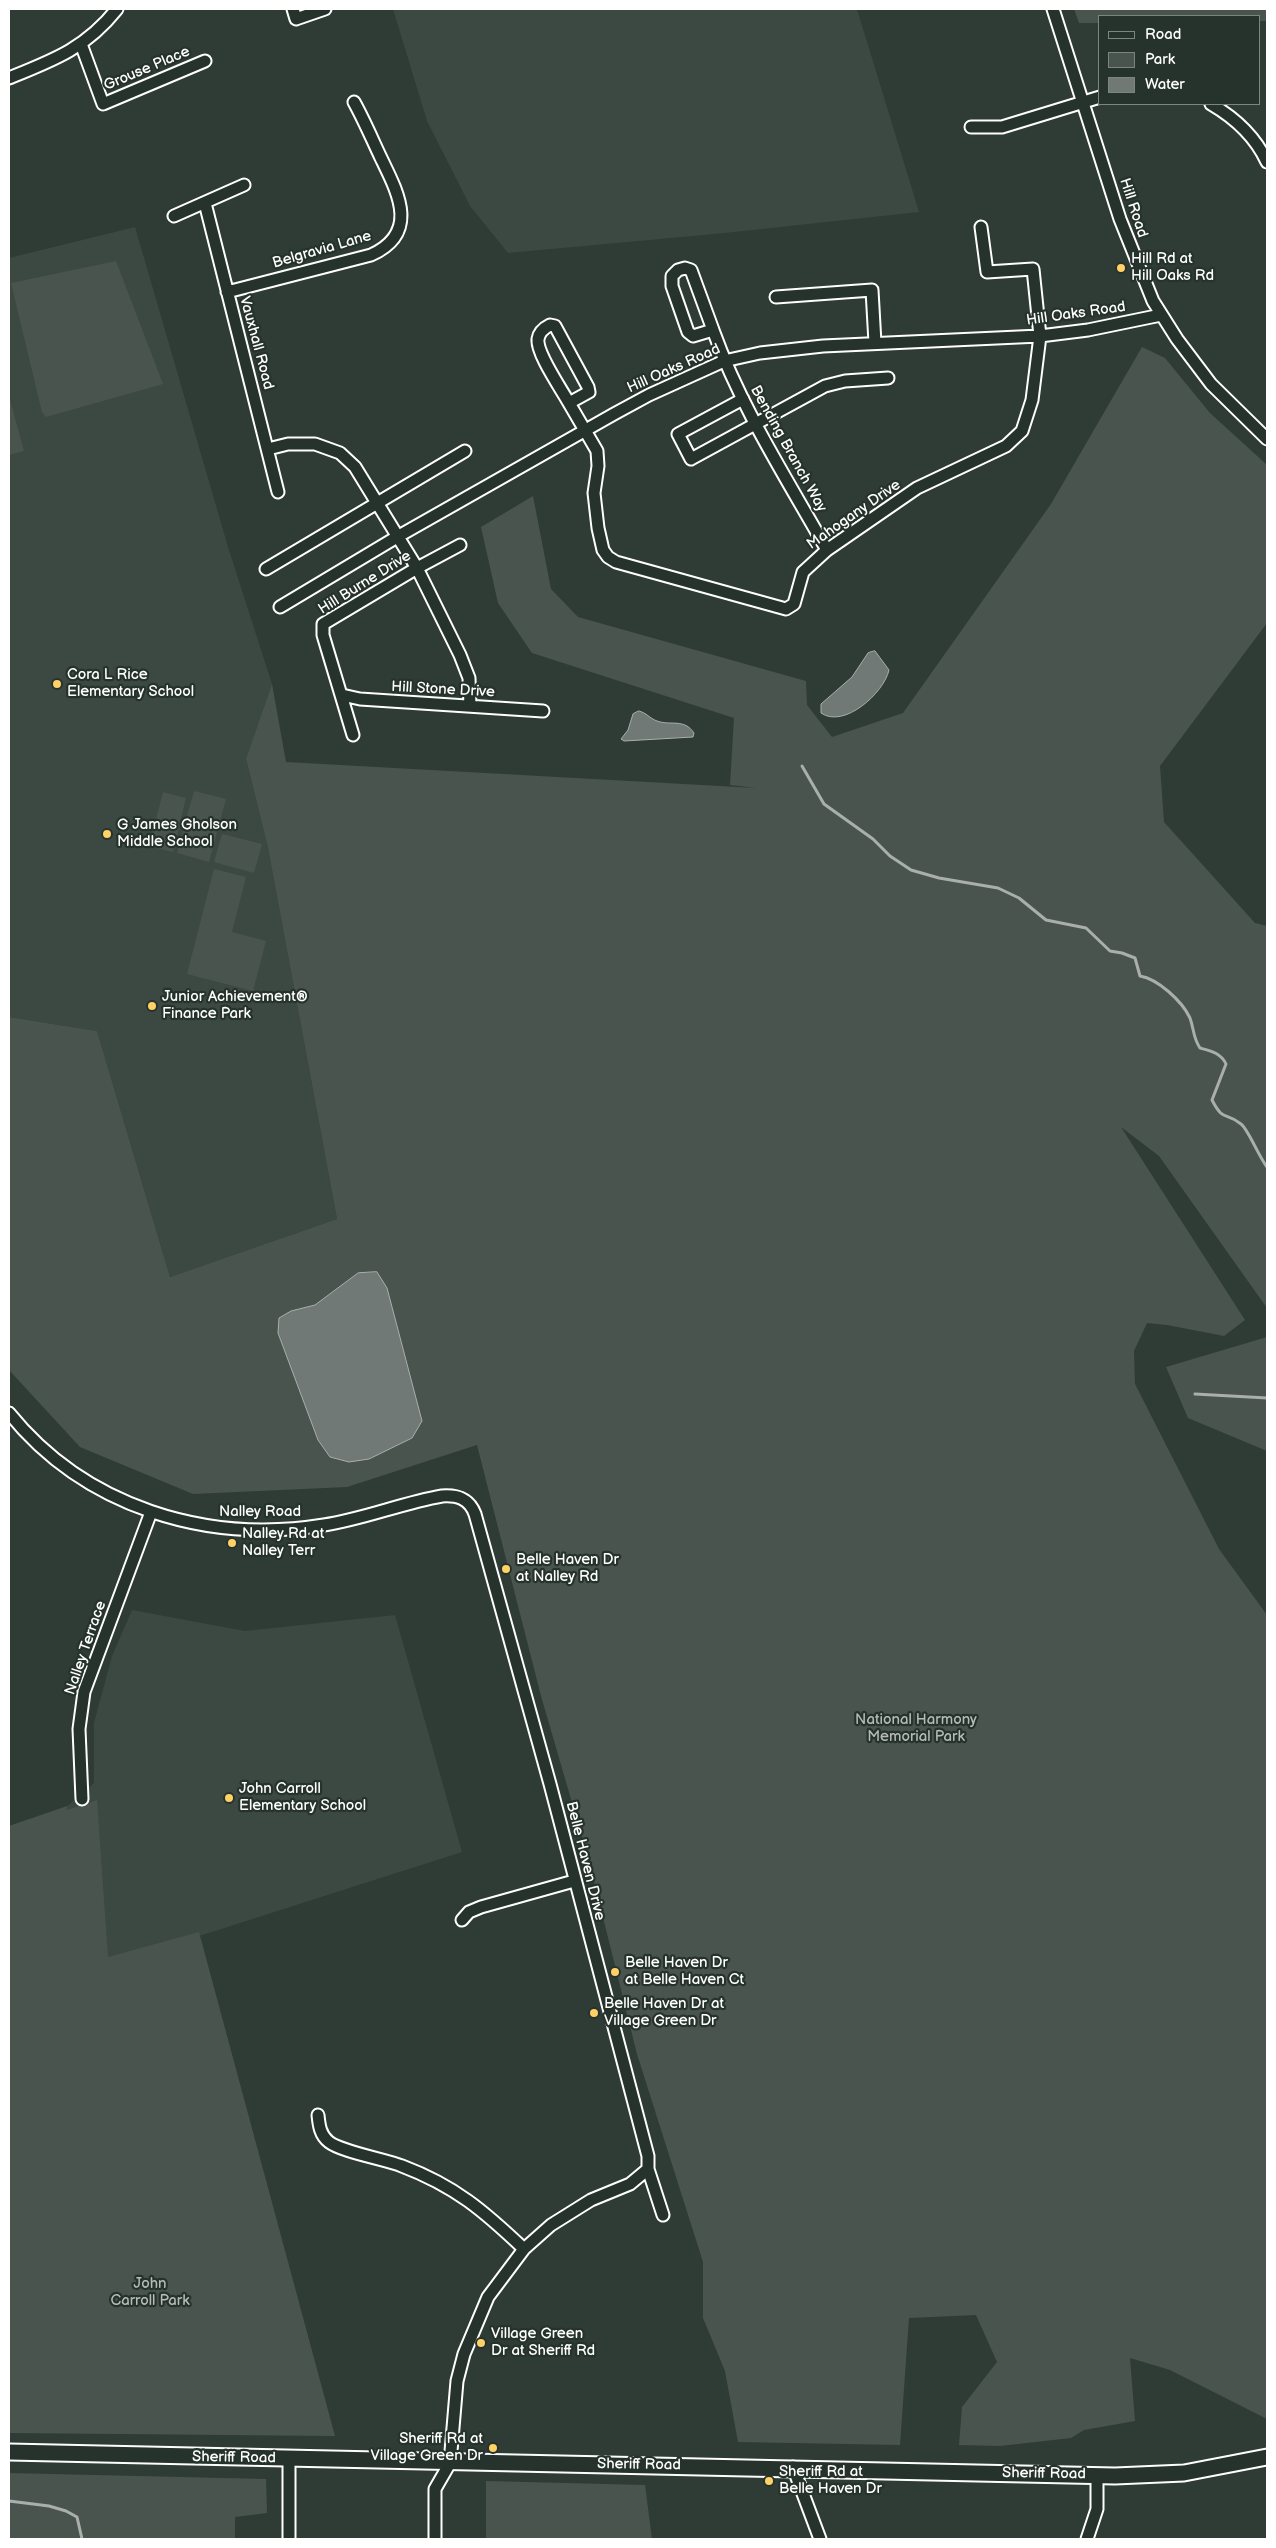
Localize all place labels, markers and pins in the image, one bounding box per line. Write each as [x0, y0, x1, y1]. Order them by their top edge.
place label: Hill Rd at Hill Oaks Rd [1131, 250, 1214, 285]
marker: Hill Rd at Hill Oaks Rd [1115, 262, 1127, 274]
place label: Cora L Rice Elementary School [67, 666, 194, 701]
marker: Cora L Rice Elementary School [51, 678, 63, 690]
place label: G James Gholson Middle School [117, 816, 237, 851]
marker: G James Gholson Middle School [101, 828, 113, 840]
place label: Junior Achievement® Finance Park [162, 988, 308, 1023]
marker: Junior Achievement® Finance Park [146, 1000, 158, 1012]
place label: Nalley Rd at Nalley Terr [242, 1525, 324, 1560]
marker: Nalley Rd at Nalley Terr [226, 1537, 238, 1549]
place label: Belle Haven Dr at Nalley Rd [516, 1551, 619, 1586]
marker: Belle Haven Dr at Nalley Rd [500, 1563, 512, 1575]
place label: John Carroll Elementary School [239, 1780, 366, 1815]
marker: John Carroll Elementary School [223, 1792, 235, 1804]
place label: Belle Haven Dr at Belle Haven Ct [625, 1954, 744, 1989]
marker: Belle Haven Dr at Belle Haven Ct [609, 1966, 621, 1978]
place label: Belle Haven Dr at Village Green Dr [604, 1995, 724, 2030]
marker: Belle Haven Dr at Village Green Dr [588, 2007, 600, 2019]
place label: Village Green Dr at Sheriff Rd [491, 2325, 595, 2360]
marker: Village Green Dr at Sheriff Rd [475, 2337, 487, 2349]
place label: Sheriff Rd at Village Green Dr [371, 2430, 483, 2465]
marker: Sheriff Rd at Village Green Dr [487, 2442, 499, 2454]
place label: Sheriff Rd at Belle Haven Dr [779, 2463, 882, 2498]
marker: Sheriff Rd at Belle Haven Dr [763, 2475, 775, 2487]

